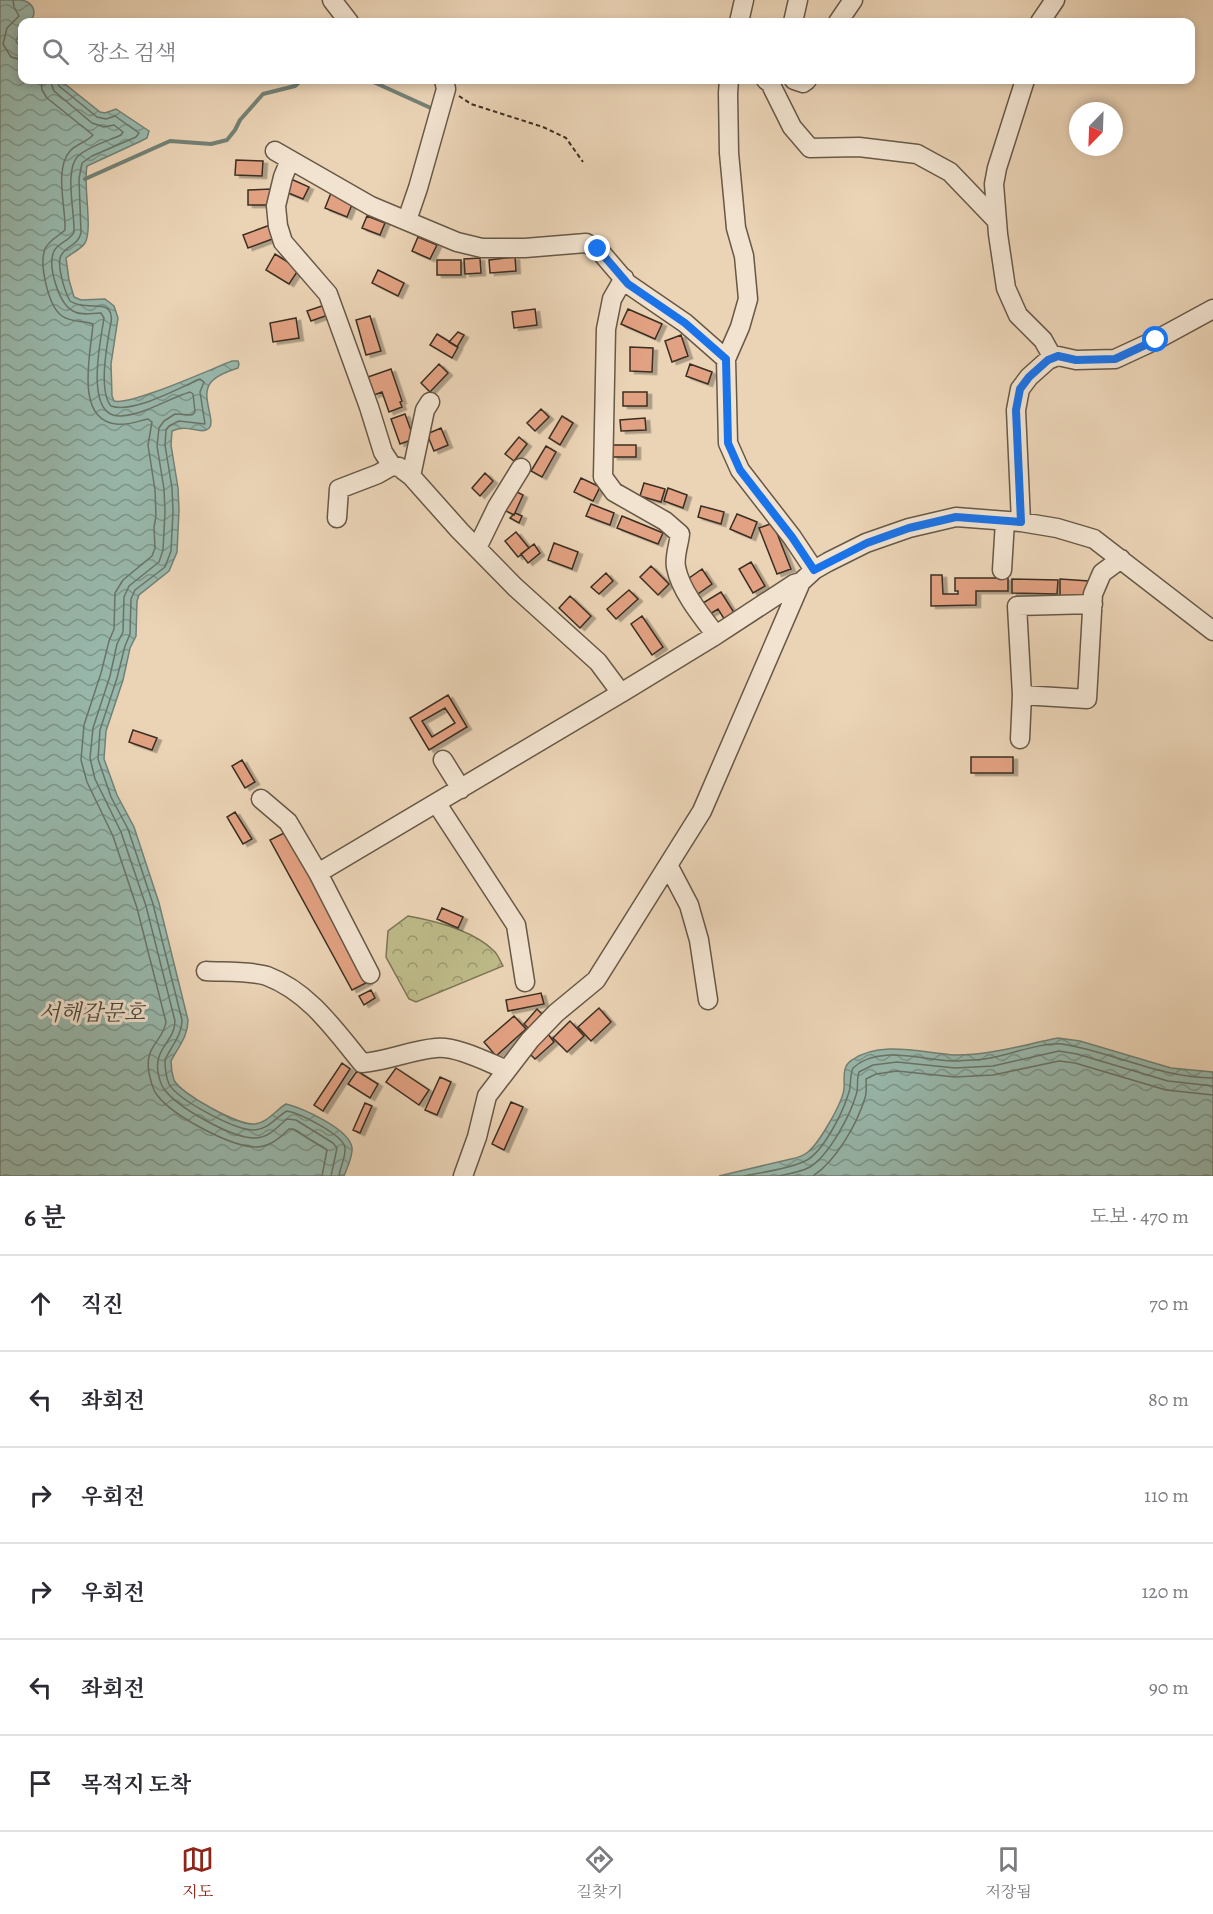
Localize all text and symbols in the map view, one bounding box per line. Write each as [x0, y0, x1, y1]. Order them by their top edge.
search box [18, 18, 1195, 84]
icon: search [39, 35, 72, 68]
text: 장소 검색 [87, 38, 176, 68]
north arrow [1069, 102, 1123, 156]
route end [584, 235, 610, 261]
route start [1142, 326, 1168, 352]
water label: 서해갑문호 [39, 998, 147, 1028]
text: 6 분 [24, 1200, 66, 1235]
text: 도보 · 470 m [1090, 1203, 1189, 1230]
icon: ahead [24, 1287, 57, 1320]
text: 직진 [81, 1290, 124, 1320]
text: 70 m [1149, 1290, 1189, 1317]
icon: left [24, 1383, 57, 1416]
text: 좌회전 [81, 1386, 145, 1416]
text: 80 m [1148, 1386, 1189, 1413]
icon: right [24, 1479, 57, 1512]
text: 우회전 [81, 1482, 145, 1512]
text: 110 m [1144, 1482, 1189, 1509]
icon: right [24, 1575, 57, 1608]
text: 우회전 [81, 1578, 145, 1608]
text: 120 m [1141, 1578, 1189, 1605]
icon: left [24, 1671, 57, 1704]
text: 좌회전 [81, 1674, 145, 1704]
text: 90 m [1149, 1674, 1189, 1701]
icon: arrive [24, 1767, 57, 1800]
text: 목적지 도착 [81, 1770, 191, 1800]
tab: 지도 [181, 1843, 214, 1903]
tab: 길찾기 [577, 1843, 623, 1903]
tab: 저장됨 [985, 1843, 1032, 1903]

